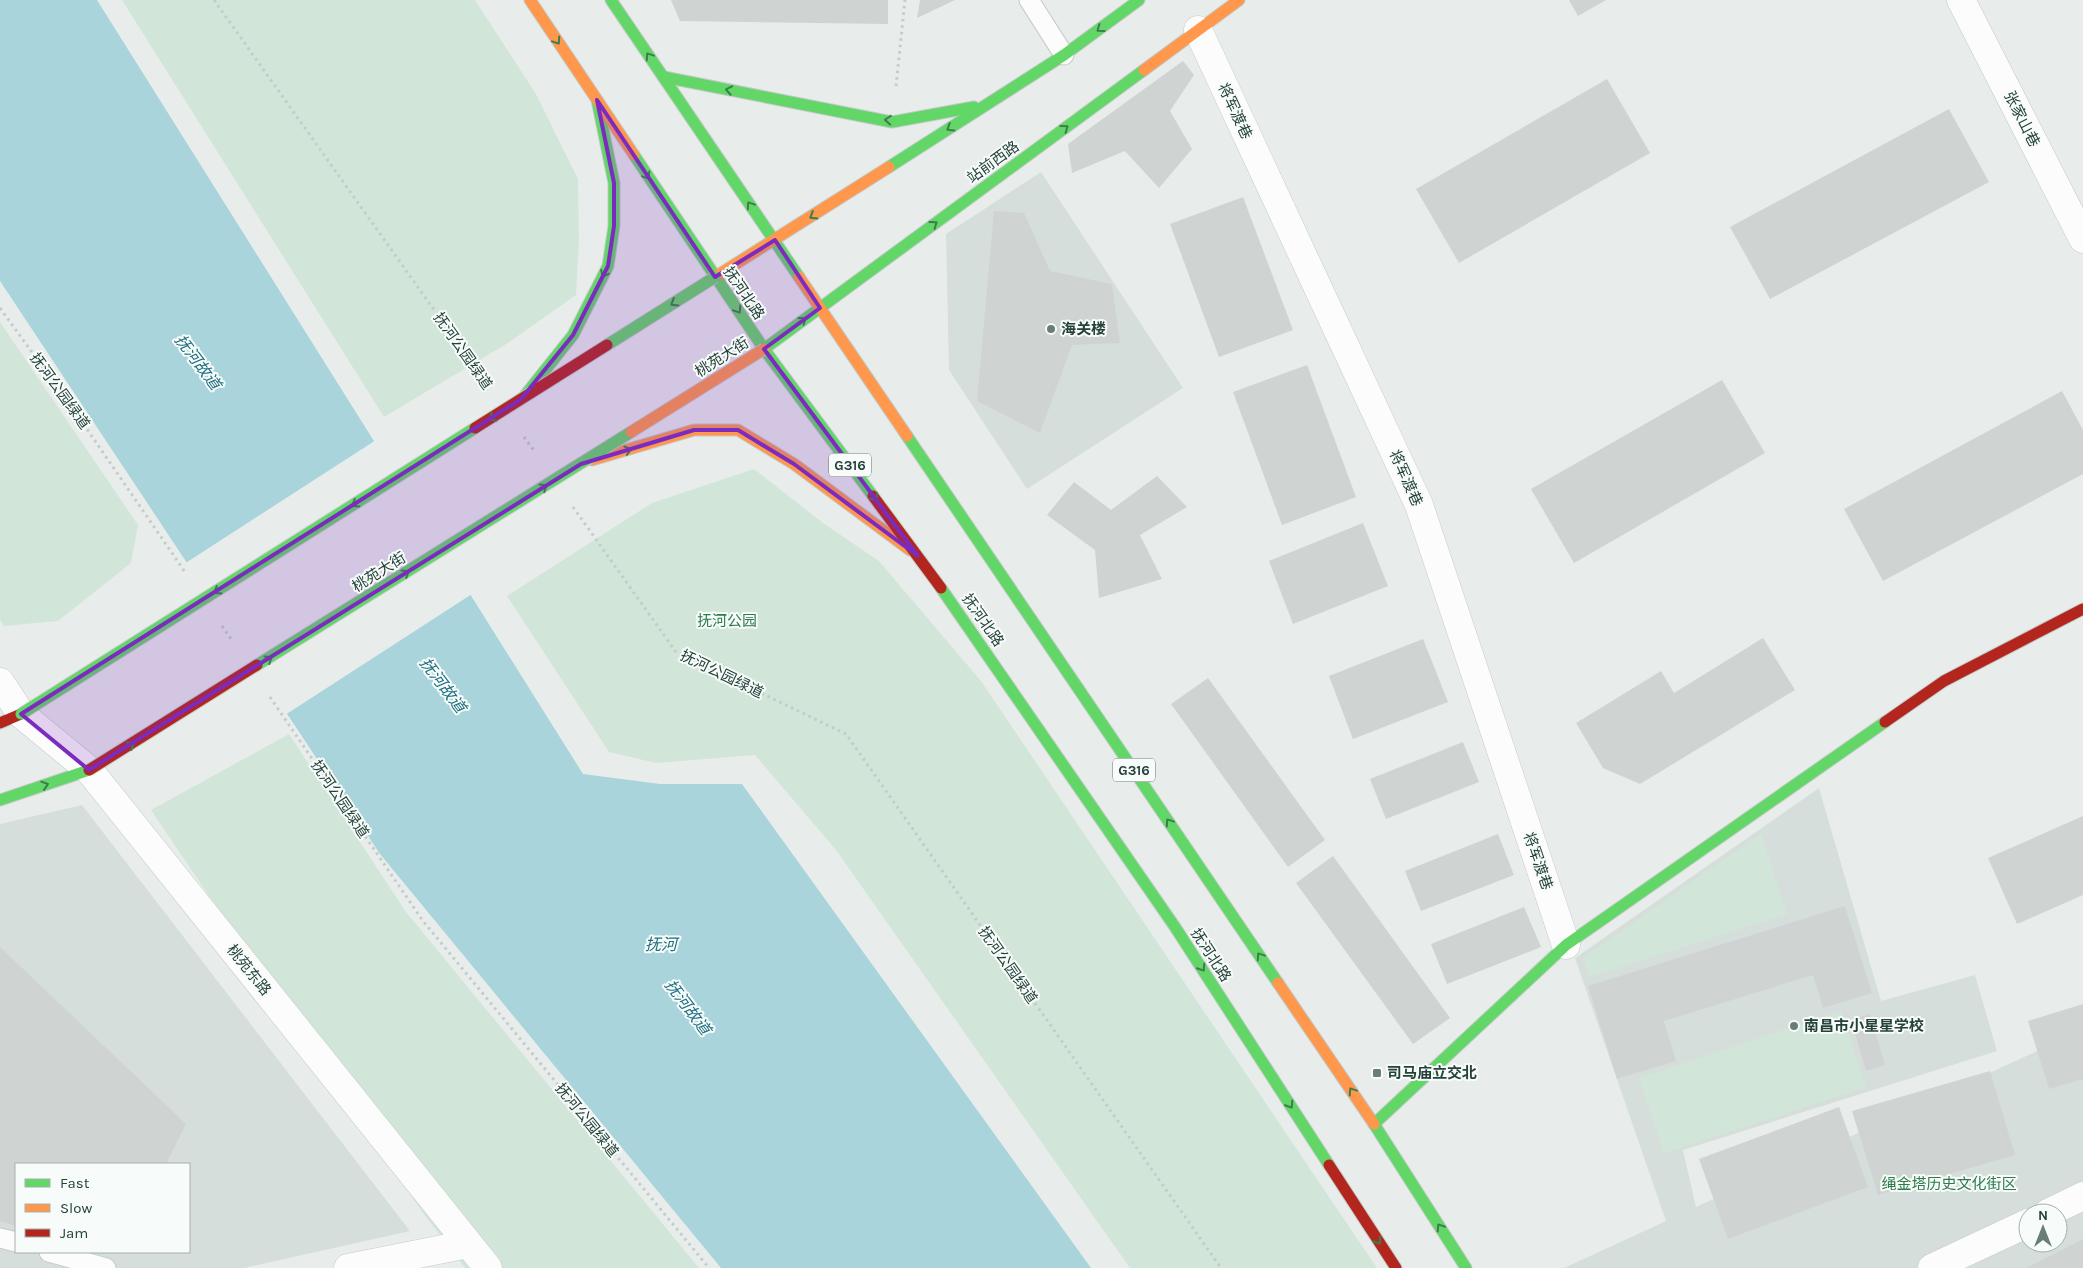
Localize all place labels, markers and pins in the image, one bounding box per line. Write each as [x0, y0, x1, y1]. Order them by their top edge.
place label: 海关楼 [1061, 320, 1106, 338]
marker: 海关楼 [1045, 323, 1057, 335]
place label: 南昌市小星星学校 [1804, 1017, 1924, 1035]
marker: 南昌市小星星学校 [1788, 1020, 1800, 1032]
place label: 司马庙立交北 [1387, 1064, 1477, 1082]
marker: 司马庙立交北 [1371, 1067, 1383, 1079]

